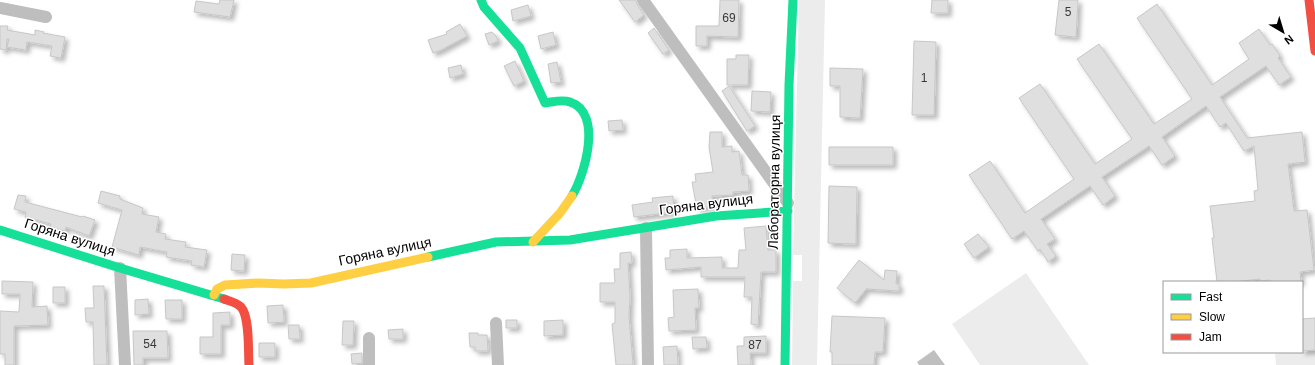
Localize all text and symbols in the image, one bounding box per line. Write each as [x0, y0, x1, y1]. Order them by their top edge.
house number: 5 [1065, 5, 1072, 19]
house number: 69 [722, 11, 736, 25]
north arrow [1263, 12, 1303, 52]
text: N [1282, 33, 1296, 47]
house number: 1 [921, 71, 928, 85]
street label: Лабораторна вулиця [765, 115, 783, 249]
street label: Горяна вулиця [658, 190, 754, 218]
street label: Горяна вулиця [23, 215, 117, 259]
street label: Горяна вулиця [337, 233, 433, 269]
legend [1163, 281, 1303, 353]
text: Fast [1199, 290, 1223, 304]
text: Slow [1199, 310, 1225, 324]
text: Jam [1199, 330, 1222, 344]
house number: 54 [143, 337, 157, 351]
house number: 87 [748, 338, 762, 352]

